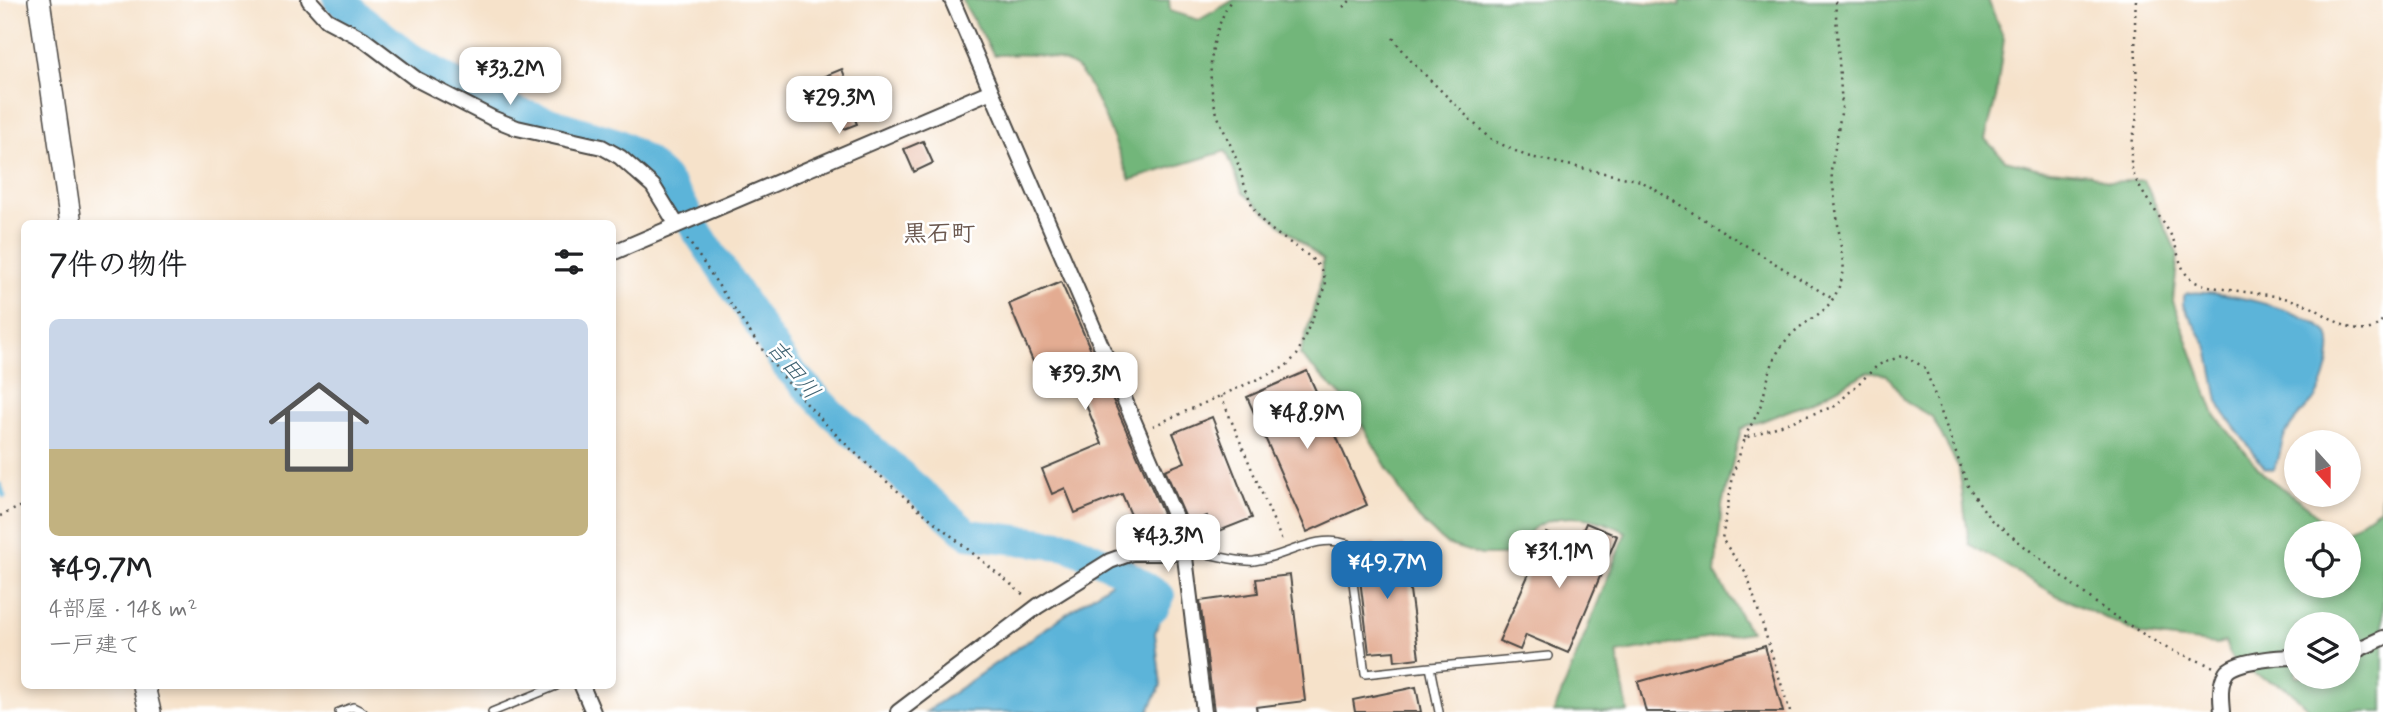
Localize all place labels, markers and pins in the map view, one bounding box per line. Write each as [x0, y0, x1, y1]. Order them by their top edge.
pin: ¥33.2M [453, 48, 567, 107]
pin: ¥29.3M [782, 76, 896, 136]
pin: ¥39.3M [1028, 352, 1142, 412]
pin: ¥48.9M [1250, 392, 1364, 451]
pin: ¥43.3M [1111, 514, 1225, 574]
pin: ¥31.1M [1502, 530, 1616, 590]
pin: ¥49.7M [1330, 542, 1444, 601]

